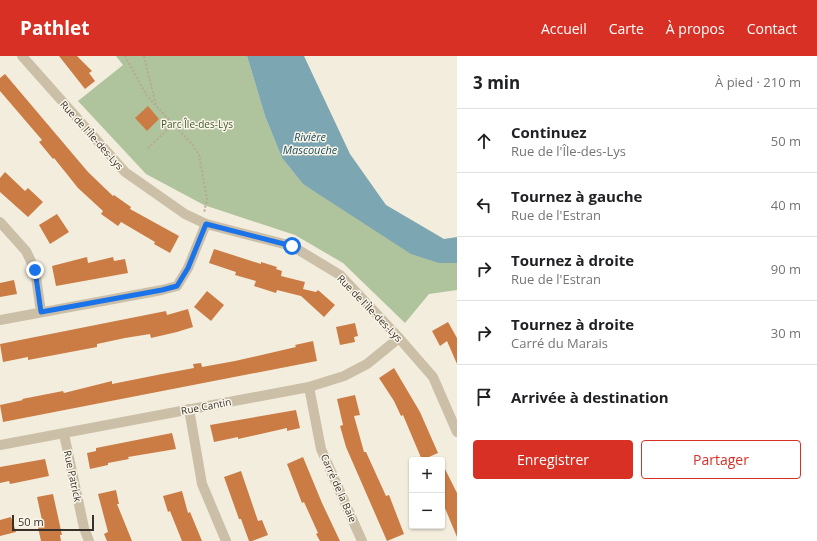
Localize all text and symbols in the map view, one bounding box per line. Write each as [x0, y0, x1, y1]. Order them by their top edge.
text: Pathlet [20, 15, 89, 41]
text: Accueil [541, 19, 587, 38]
text: Carte [609, 19, 644, 38]
text: À propos [666, 19, 725, 38]
text: Contact [747, 19, 797, 38]
text: 3 min [473, 71, 520, 94]
text: À pied · 210 m [715, 73, 801, 91]
street label: Rue de l'Île-des-Lys [57, 97, 127, 173]
park label: Parc Île-des-Lys [161, 117, 233, 131]
text: Continuez [511, 122, 587, 142]
water label: Rivière Mascouche [283, 129, 338, 157]
icon: ahead [473, 130, 495, 152]
text: 50 m [771, 132, 801, 150]
text: Rue de l'Île-des-Lys [511, 142, 626, 160]
text: Tournez à gauche [511, 186, 642, 206]
icon: left [473, 194, 495, 216]
text: 40 m [771, 196, 801, 214]
text: Rue de l'Estran [511, 206, 601, 224]
route start [283, 237, 301, 255]
text: Tournez à droite [511, 250, 634, 270]
icon: right [473, 258, 495, 280]
text: 90 m [771, 260, 801, 278]
route end [26, 261, 44, 279]
text: Rue de l'Estran [511, 270, 601, 288]
street label: Rue de l'Île-des-Lys [334, 271, 406, 345]
text: Tournez à droite [511, 314, 634, 334]
icon: right [473, 322, 495, 344]
text: 30 m [771, 324, 801, 342]
text: Carré du Marais [511, 334, 608, 352]
icon: arrive [473, 386, 495, 408]
text: Arrivée à destination [511, 387, 669, 407]
street label: Rue Cantin [180, 394, 232, 418]
button: Enregistrer [473, 440, 633, 479]
button: Partager [641, 440, 801, 479]
street label: Rue Patrick [61, 449, 85, 504]
street label: Carré de la Baie [318, 452, 360, 525]
map controls [409, 457, 445, 529]
button: + [409, 457, 445, 493]
button: − [409, 493, 445, 529]
scale bar [12, 513, 94, 532]
text: 50 m [18, 514, 44, 529]

